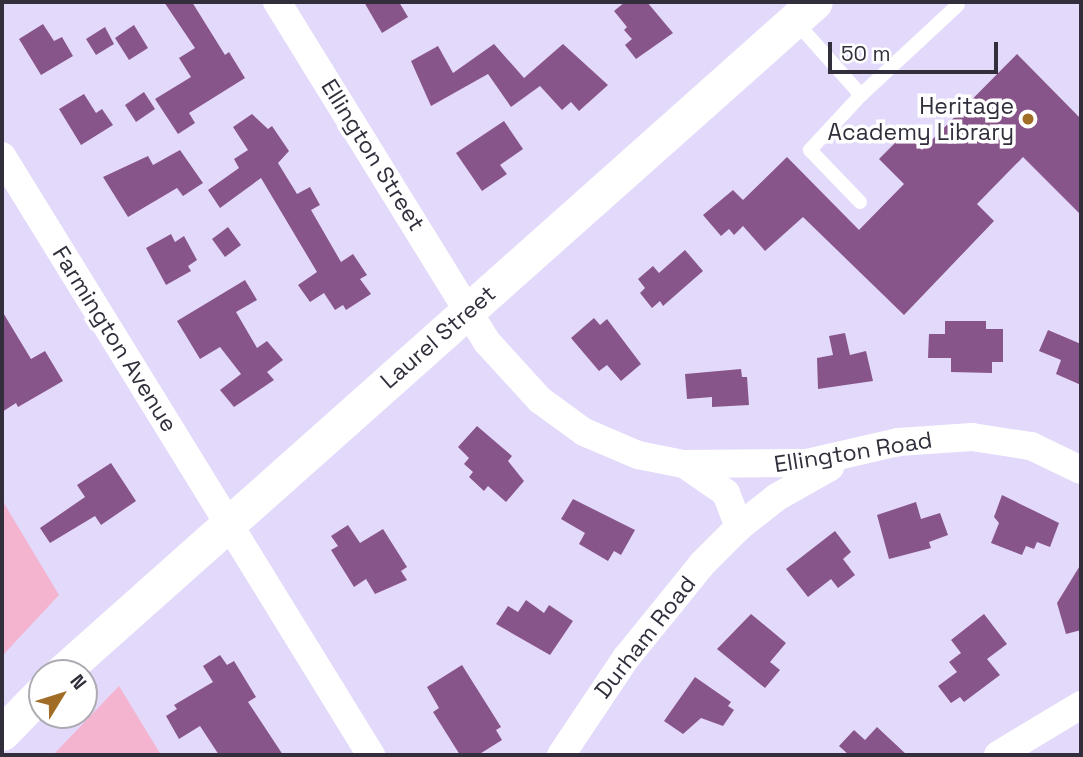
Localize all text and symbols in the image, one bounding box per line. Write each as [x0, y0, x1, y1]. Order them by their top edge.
scale bar [831, 28, 1001, 72]
text: 50 m [841, 40, 891, 67]
street label: Ellington Street [315, 74, 431, 236]
place label: Heritage Academy Library [828, 92, 1014, 146]
marker: Heritage Academy Library [1020, 111, 1036, 127]
street label: Farmington Avenue [47, 241, 183, 437]
street label: Laurel Street [375, 280, 501, 394]
street label: Ellington Road [772, 426, 934, 478]
street label: Durham Road [589, 570, 701, 704]
north arrow [28, 659, 98, 729]
text: N [65, 669, 92, 695]

